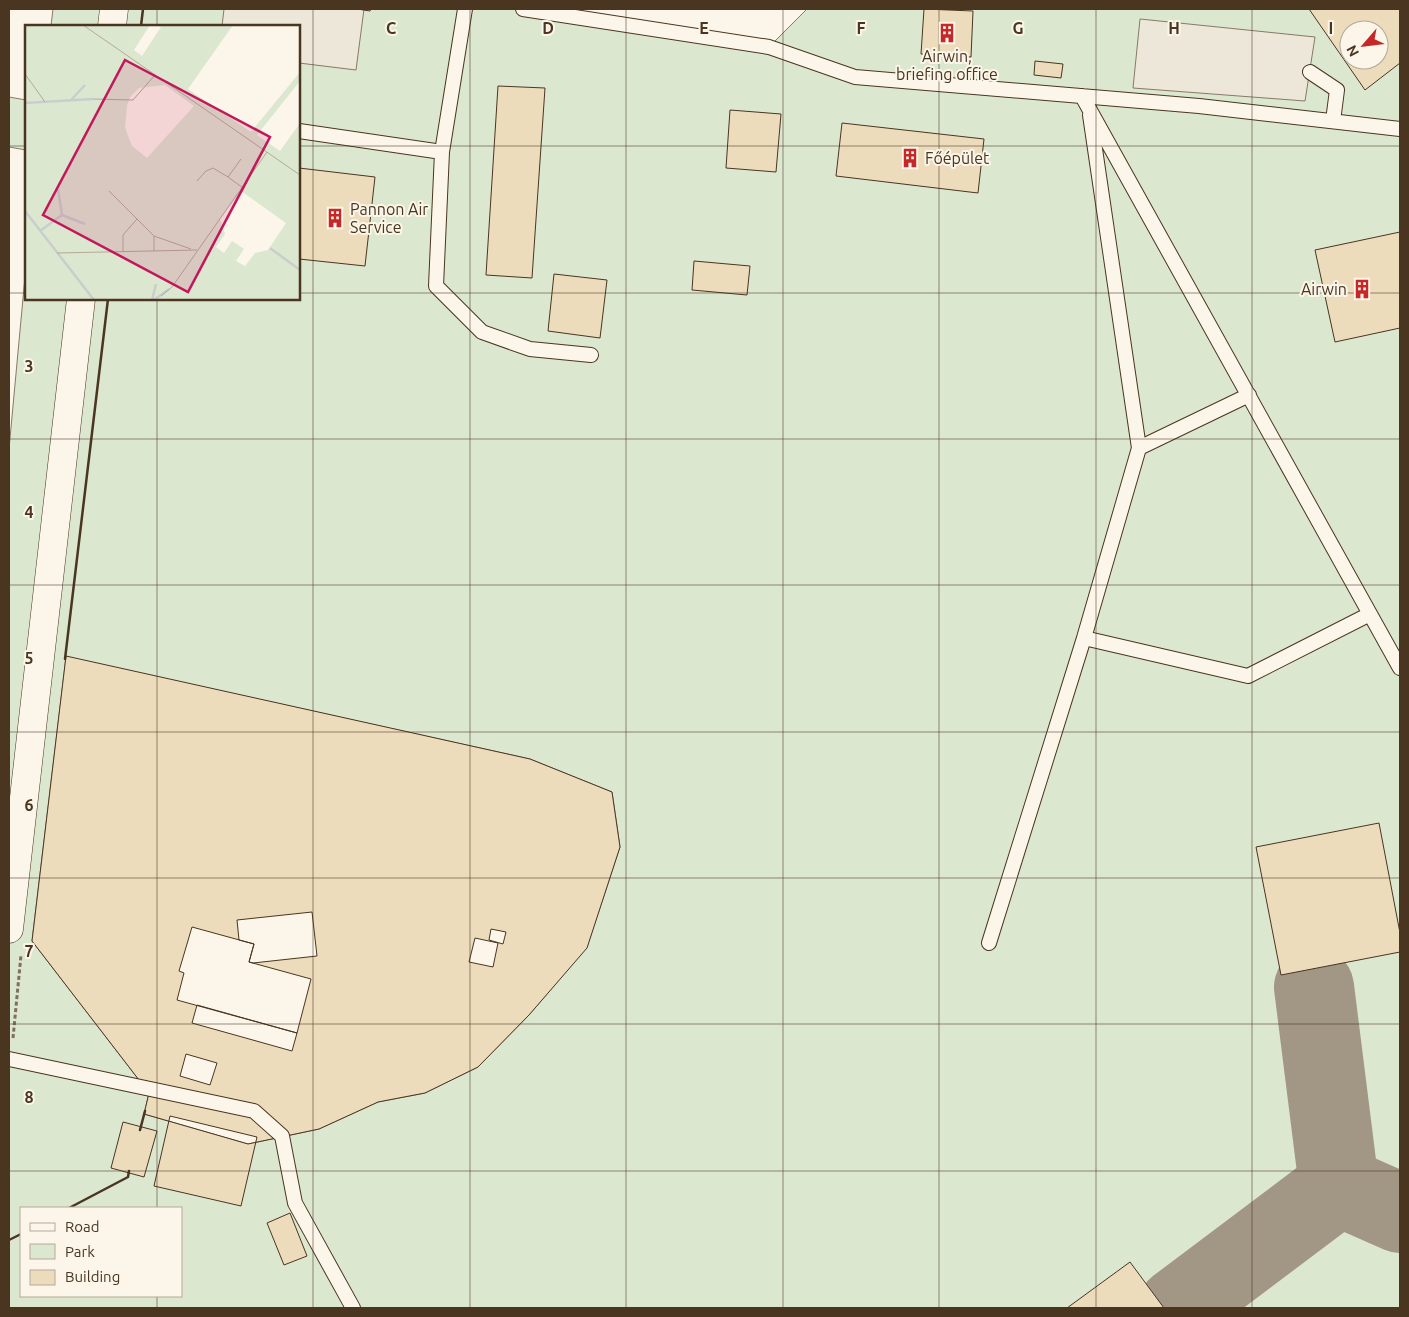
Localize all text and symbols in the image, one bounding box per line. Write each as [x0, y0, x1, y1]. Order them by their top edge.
text: C [386, 19, 396, 37]
text: D [542, 19, 554, 37]
text: E [699, 19, 709, 37]
text: F [857, 19, 866, 37]
text: G [1012, 19, 1024, 37]
text: H [1168, 19, 1180, 37]
text: I [1329, 19, 1333, 37]
north arrow [1339, 20, 1389, 70]
building icon: Airwin, briefing office [936, 22, 958, 44]
inset map [25, 25, 300, 300]
text: N [1343, 43, 1362, 59]
place label: Airwin, briefing office [896, 47, 998, 83]
building icon: Főépület [899, 147, 921, 169]
place label: Főépület [925, 149, 990, 167]
place label: Pannon Air Service [350, 200, 428, 236]
building icon: Pannon Air Service [324, 207, 346, 229]
building icon: Airwin [1351, 278, 1373, 300]
place label: Airwin [1301, 280, 1347, 298]
text: 3 [24, 357, 34, 375]
text: 4 [24, 503, 34, 521]
text: 5 [24, 649, 34, 667]
text: 6 [24, 796, 34, 814]
text: 7 [24, 942, 34, 960]
text: 8 [24, 1088, 34, 1106]
legend [20, 1207, 182, 1297]
text: Road [65, 1218, 100, 1235]
text: Park [65, 1243, 95, 1260]
text: Building [65, 1268, 120, 1285]

